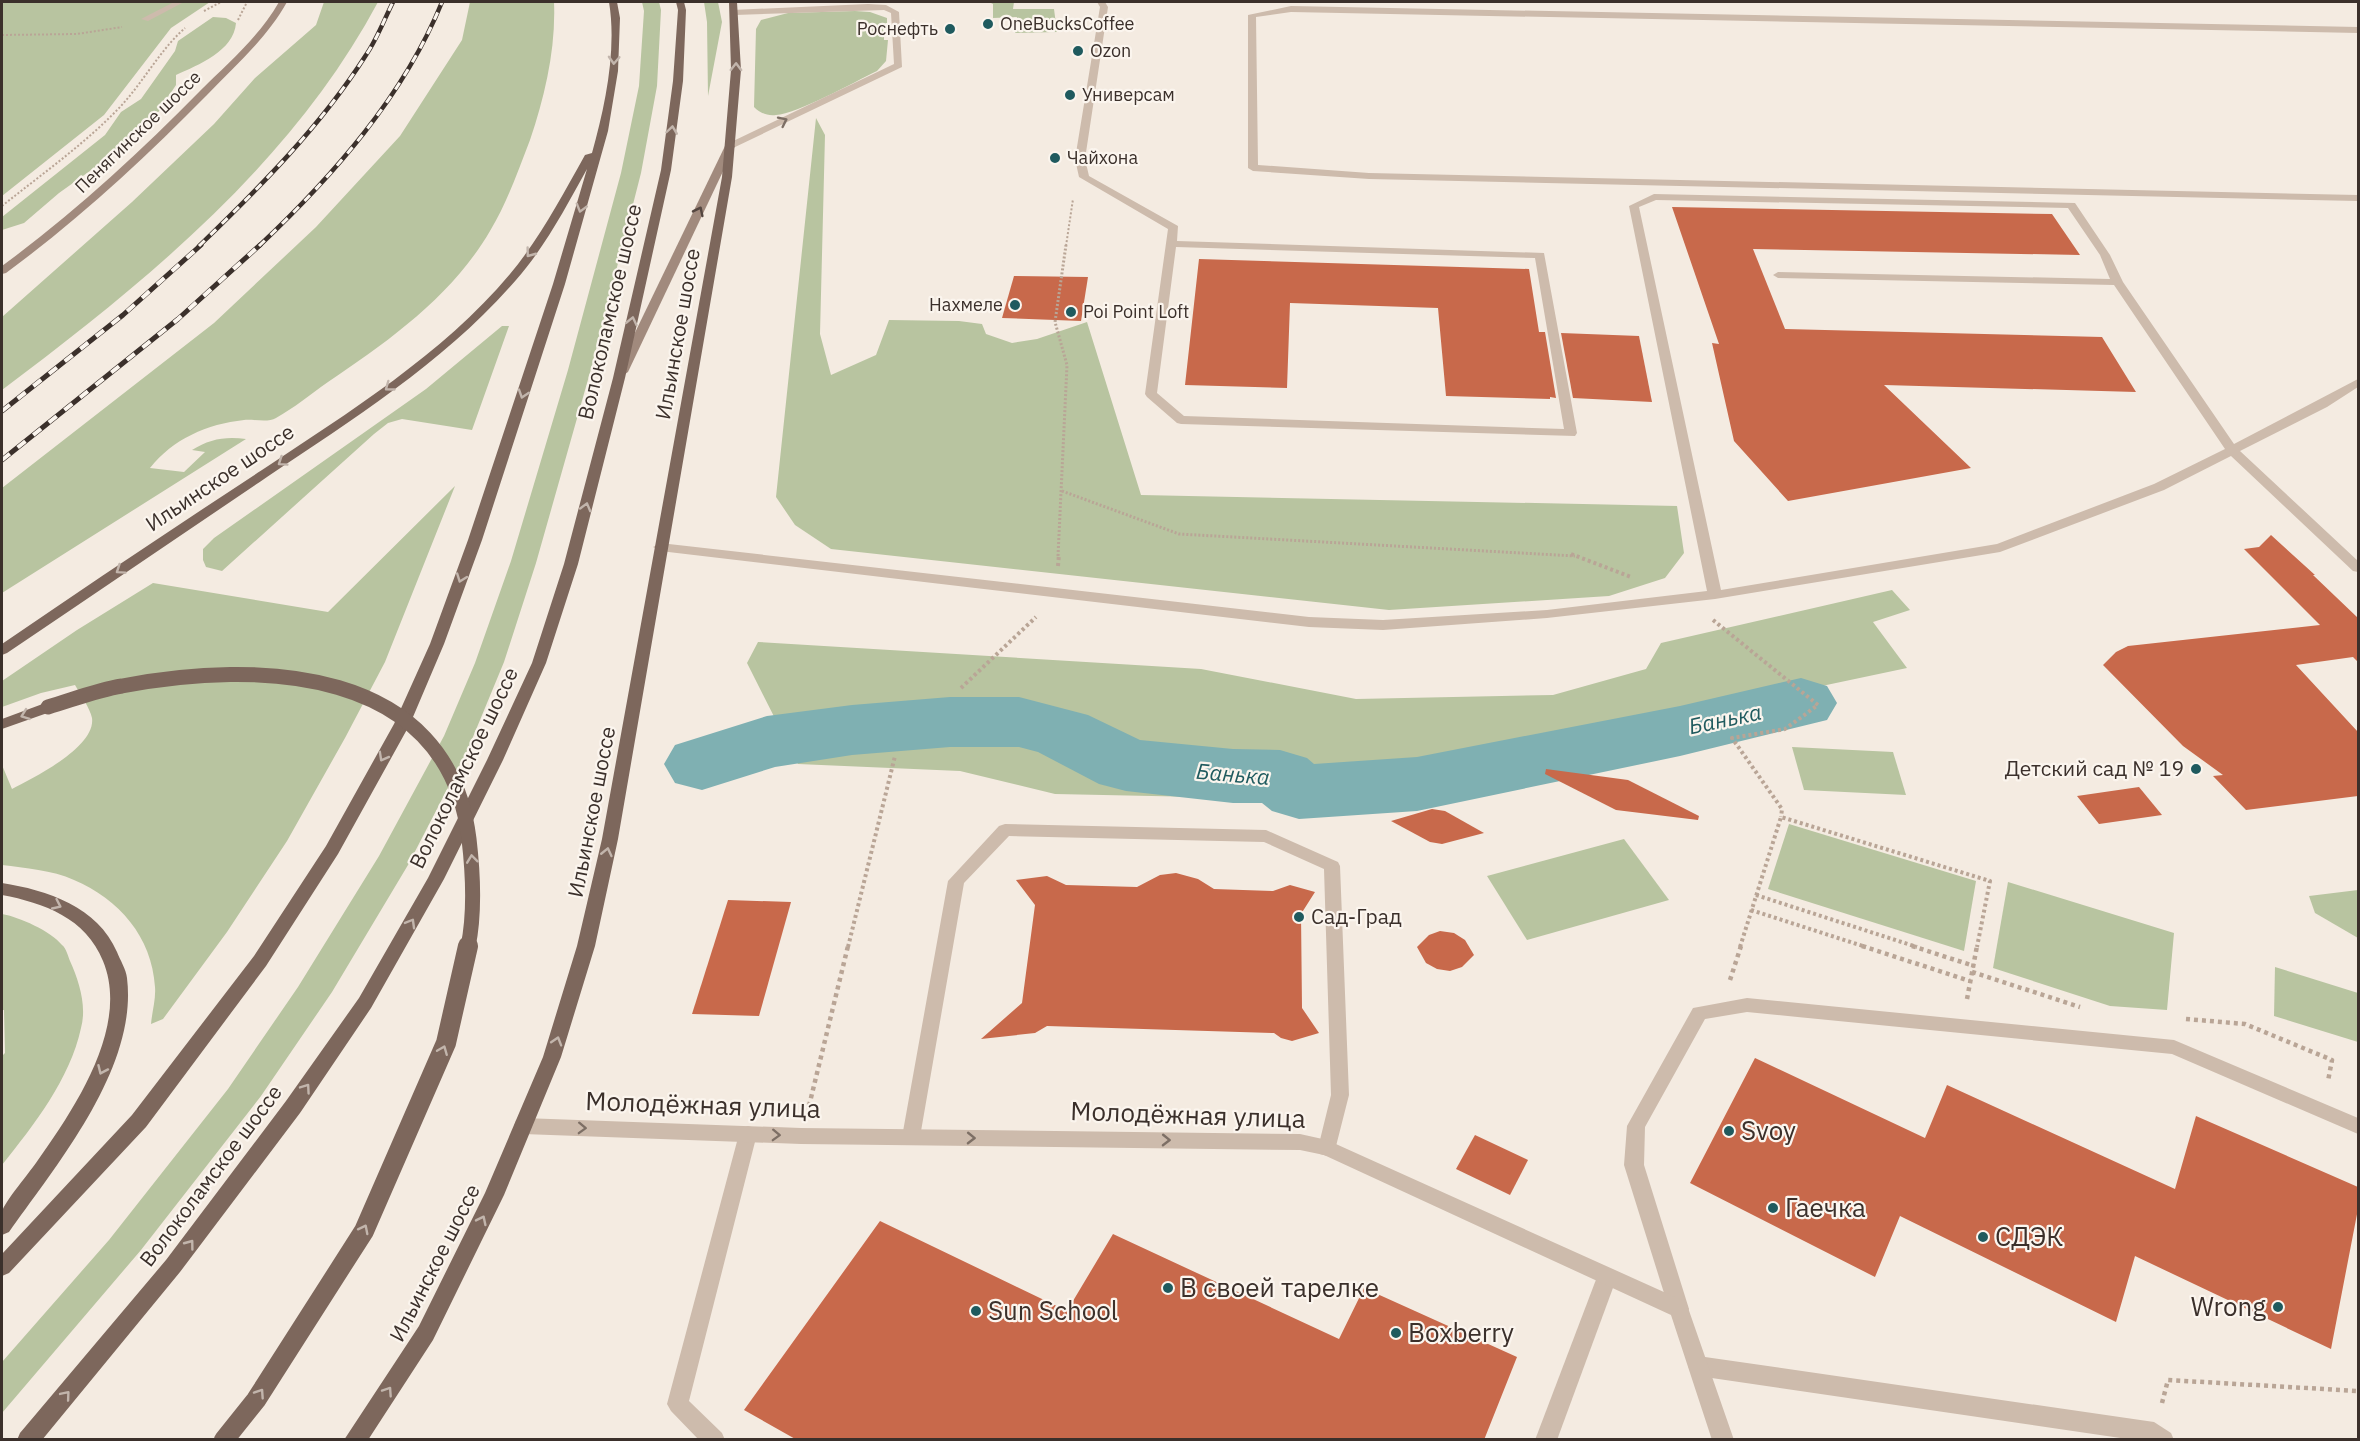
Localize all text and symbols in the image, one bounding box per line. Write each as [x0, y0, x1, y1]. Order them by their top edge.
place label: OneBucksCoffee [1000, 12, 1135, 35]
place label: Роснефть [857, 17, 938, 40]
marker: OneBucksCoffee [981, 17, 995, 31]
marker: Роснефть [943, 22, 957, 36]
place label: Ozon [1090, 39, 1131, 62]
marker: Ozon [1071, 44, 1085, 58]
one-way arrow [607, 55, 620, 64]
one-way arrow [729, 62, 742, 71]
street label: Пенягинское шоссе [70, 65, 206, 198]
place label: Универсам [1082, 83, 1175, 106]
marker: Универсам [1063, 88, 1077, 102]
one-way arrow [776, 117, 787, 128]
one-way arrow [665, 125, 677, 134]
place label: Чайхона [1067, 146, 1138, 169]
marker: Чайхона [1048, 151, 1062, 165]
street label: Волоколамское шоссе [571, 201, 647, 422]
one-way arrow [576, 202, 588, 212]
one-way arrow [691, 207, 703, 218]
street label: Ильинское шоссе [648, 246, 706, 422]
one-way arrow [527, 247, 538, 258]
place label: Нахмеле [929, 293, 1003, 316]
marker: Нахмеле [1008, 298, 1022, 312]
place label: Poi Point Loft [1083, 300, 1189, 323]
marker: Poi Point Loft [1064, 305, 1078, 319]
one-way arrow [625, 316, 638, 326]
one-way arrow [385, 380, 396, 391]
one-way arrow [518, 388, 530, 399]
street label: Ильинское шоссе [140, 417, 299, 537]
one-way arrow [278, 454, 289, 465]
one-way arrow [578, 502, 591, 512]
one-way arrow [116, 563, 127, 574]
one-way arrow [455, 573, 468, 583]
street label: Волоколамское шоссе [402, 662, 524, 873]
water label: Банька [1686, 697, 1764, 740]
one-way arrow [20, 708, 31, 720]
street label: Ильинское шоссе [561, 724, 621, 900]
one-way arrow [379, 751, 390, 761]
place label: Детский сад № 19 [2005, 754, 2184, 782]
water label: Банька [1195, 756, 1271, 791]
marker: Детский сад № 19 [2189, 762, 2203, 776]
one-way arrow [600, 847, 613, 857]
one-way arrow [466, 854, 479, 863]
one-way arrow [51, 898, 62, 910]
place label: Сад-Град [1311, 902, 1402, 930]
marker: Сад-Град [1292, 910, 1306, 924]
one-way arrow [403, 919, 415, 929]
one-way arrow [550, 1036, 562, 1047]
one-way arrow [436, 1046, 448, 1057]
one-way arrow [97, 1064, 109, 1075]
street label: Волоколамское шоссе [133, 1079, 288, 1272]
one-way arrow [299, 1083, 310, 1094]
street label: Молодёжная улица [585, 1083, 821, 1125]
street label: Молодёжная улица [1070, 1093, 1306, 1135]
place label: Svoy [1741, 1113, 1796, 1147]
one-way arrow [577, 1122, 586, 1134]
marker: Svoy [1722, 1124, 1736, 1138]
one-way arrow [772, 1129, 781, 1141]
one-way arrow [967, 1131, 976, 1144]
one-way arrow [1162, 1134, 1171, 1146]
street label: Ильинское шоссе [382, 1179, 486, 1346]
place label: Гаечка [1785, 1190, 1866, 1224]
marker: Гаечка [1766, 1201, 1780, 1215]
one-way arrow [474, 1216, 486, 1227]
place label: СДЭК [1995, 1219, 2064, 1253]
one-way arrow [357, 1224, 369, 1235]
marker: СДЭК [1976, 1230, 1990, 1244]
one-way arrow [182, 1240, 193, 1251]
place label: В своей тарелке [1180, 1270, 1379, 1304]
marker: В своей тарелке [1161, 1281, 1175, 1295]
place label: Wrong [2191, 1289, 2266, 1323]
place label: Sun School [988, 1293, 1118, 1327]
marker: Wrong [2271, 1300, 2285, 1314]
marker: Sun School [969, 1304, 983, 1318]
place label: Boxberry [1408, 1315, 1514, 1349]
marker: Boxberry [1389, 1326, 1403, 1340]
one-way arrow [381, 1387, 392, 1398]
one-way arrow [253, 1389, 264, 1400]
one-way arrow [59, 1391, 70, 1402]

